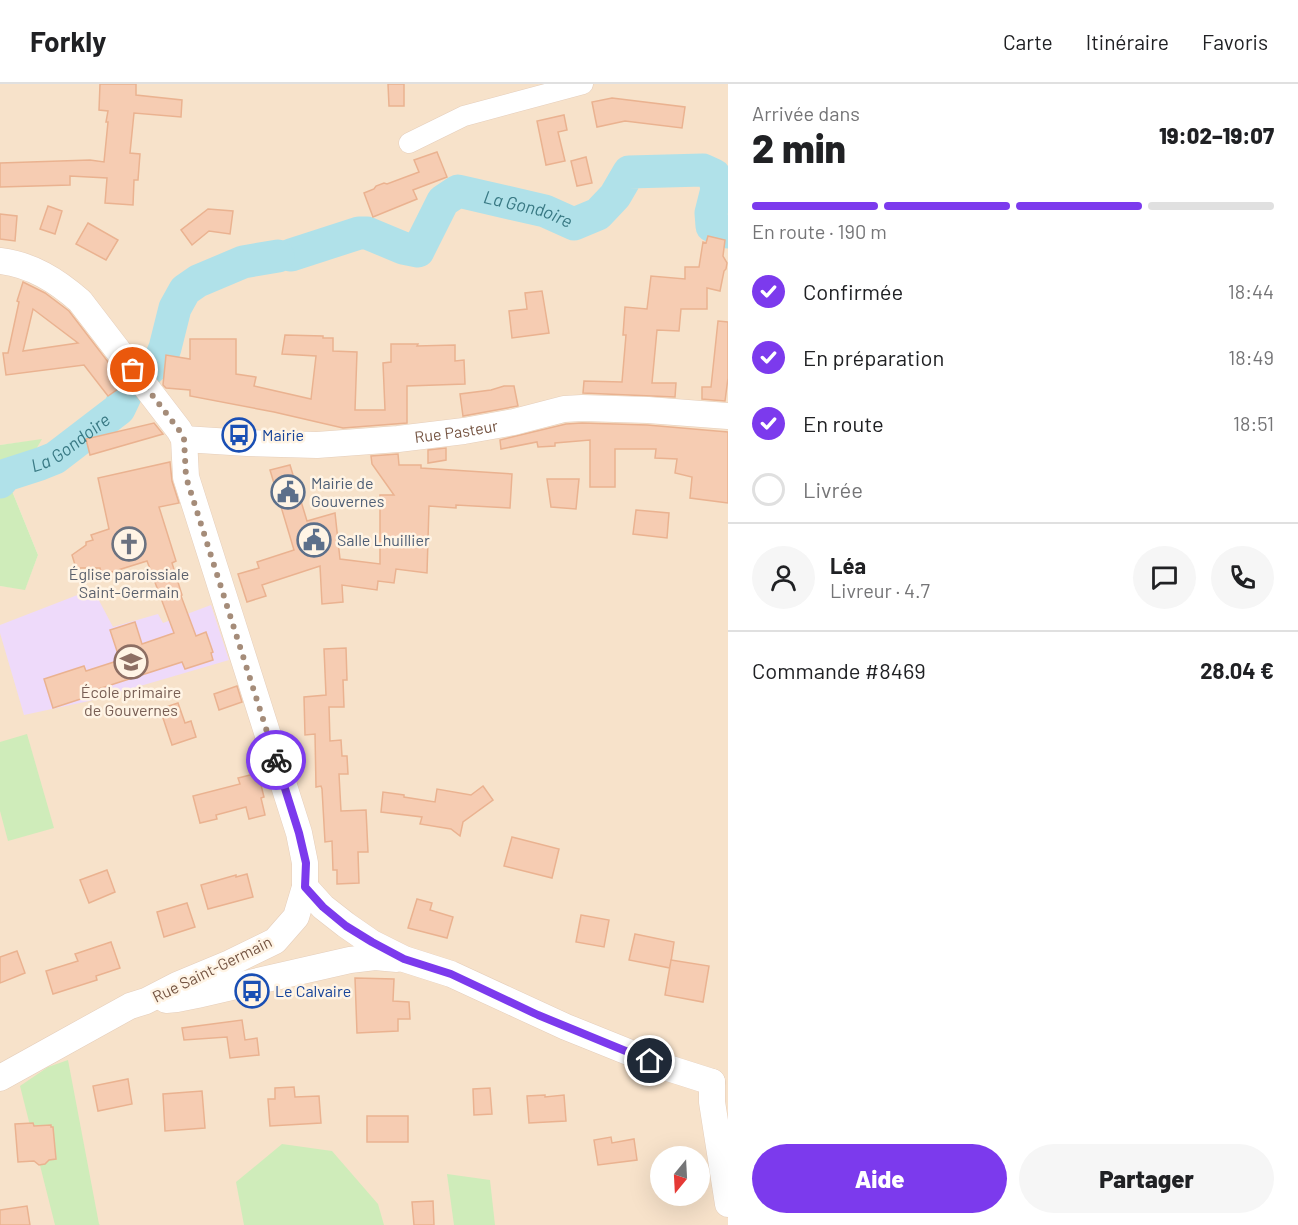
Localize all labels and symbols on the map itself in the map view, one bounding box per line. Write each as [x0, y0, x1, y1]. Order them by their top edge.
water label: La Gondoire [482, 185, 576, 232]
pin [107, 344, 158, 395]
water label: La Gondoire [28, 408, 114, 476]
street label: Rue Pasteur [413, 415, 499, 446]
bus stop icon: Mairie [221, 417, 257, 453]
place label: Mairie [262, 425, 304, 444]
place label: Mairie de Gouvernes [311, 473, 384, 510]
public building icon: Mairie de Gouvernes [270, 474, 306, 510]
public building icon: Salle Lhuillier [296, 522, 332, 558]
church icon: Église paroissiale Saint-Germain [111, 526, 147, 562]
place label: Salle Lhuillier [337, 530, 430, 549]
place label: Église paroissiale Saint-Germain [69, 564, 189, 601]
school or university icon: École primaire de Gouvernes [113, 644, 149, 680]
place label: École primaire de Gouvernes [81, 682, 181, 719]
courier [246, 730, 306, 790]
street label: Rue Saint-Germain [149, 931, 275, 1006]
bus stop icon: Le Calvaire [234, 973, 270, 1009]
place label: Le Calvaire [275, 981, 351, 1000]
pin [624, 1035, 675, 1086]
north arrow [650, 1146, 710, 1206]

